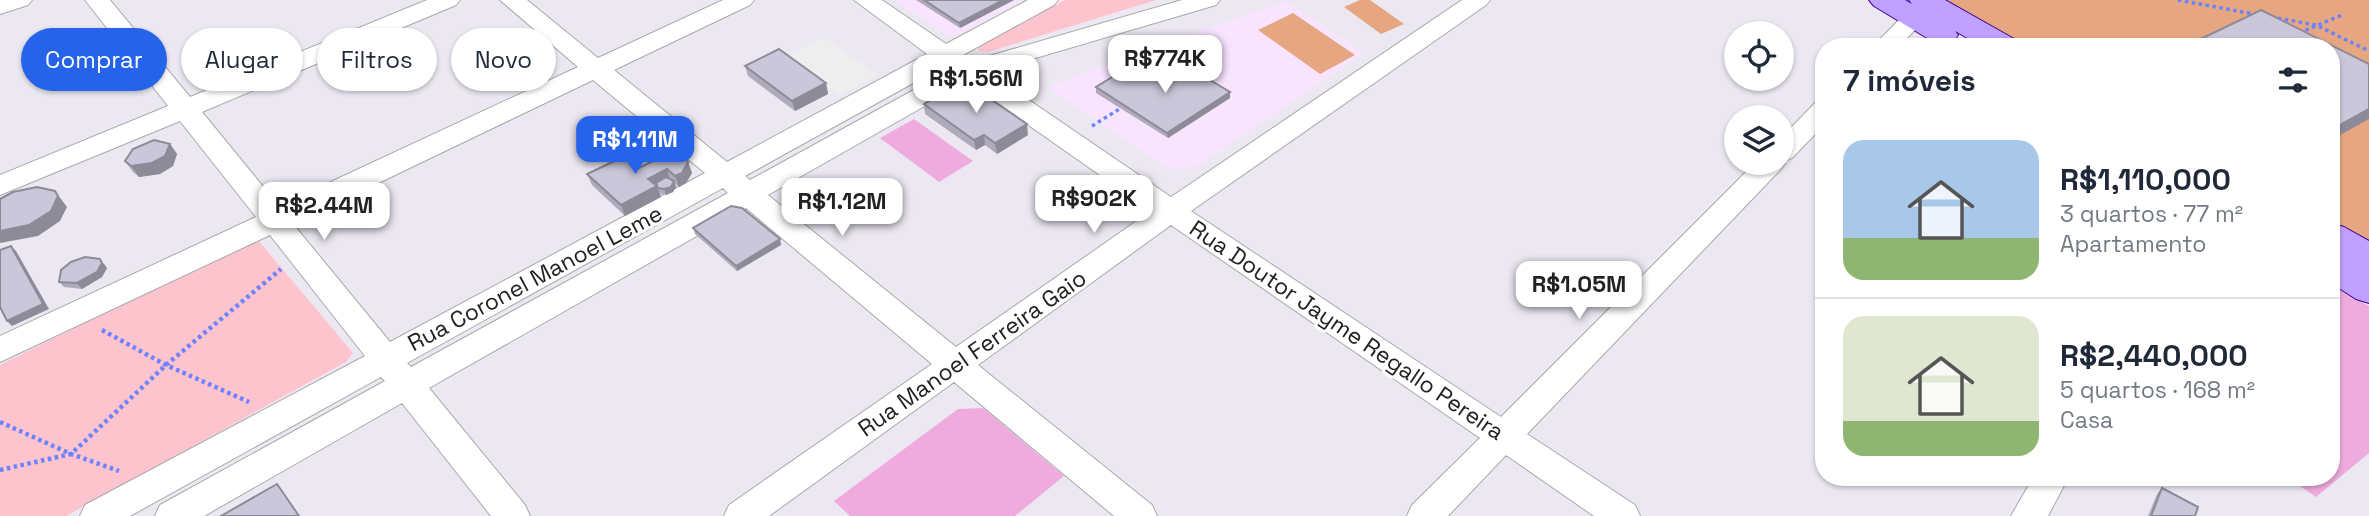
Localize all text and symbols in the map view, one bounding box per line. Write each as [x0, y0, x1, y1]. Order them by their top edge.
map controls [1724, 21, 1794, 175]
button: locate [1724, 21, 1794, 91]
chip: Comprar [21, 28, 167, 91]
chip: Alugar [181, 28, 303, 91]
chip: Filtros [317, 28, 437, 91]
chip: Novo [451, 28, 556, 91]
pin: R$774K [1108, 36, 1222, 95]
text: R$774K [1124, 43, 1206, 73]
pin: R$1.56M [911, 55, 1041, 115]
text: 7 imóveis [1843, 61, 1976, 100]
icon: filters [2274, 61, 2312, 99]
text: R$1.56M [929, 63, 1023, 93]
button: layers [1724, 105, 1794, 175]
pin: R$1.11M [570, 116, 700, 176]
text: R$1.11M [592, 124, 678, 154]
text: R$1,110,000 [2060, 160, 2231, 199]
icon: home [1899, 168, 1983, 252]
pin: R$902K [1037, 176, 1151, 235]
pin: R$1.12M [777, 178, 907, 238]
pin: R$2.44M [259, 182, 389, 242]
text: R$902K [1051, 183, 1137, 213]
text: R$1.12M [798, 186, 886, 216]
text: R$2.44M [275, 190, 373, 220]
street label: Rua Coronel Manoel Leme [402, 198, 668, 358]
text: 3 quartos · 77 m² [2060, 199, 2243, 229]
street label: Rua Doutor Jayme Regallo Pereira [1184, 213, 1510, 447]
text: Apartamento [2060, 229, 2207, 259]
pin: R$1.05M [1514, 262, 1644, 321]
street label: Rua Manoel Ferreira Gaio [852, 263, 1092, 443]
text: R$1.05M [1532, 269, 1626, 299]
text: R$2,440,000 [2060, 336, 2248, 375]
icon: home [1899, 344, 1983, 428]
text: 5 quartos · 168 m² [2060, 375, 2255, 405]
text: Casa [2060, 405, 2113, 435]

